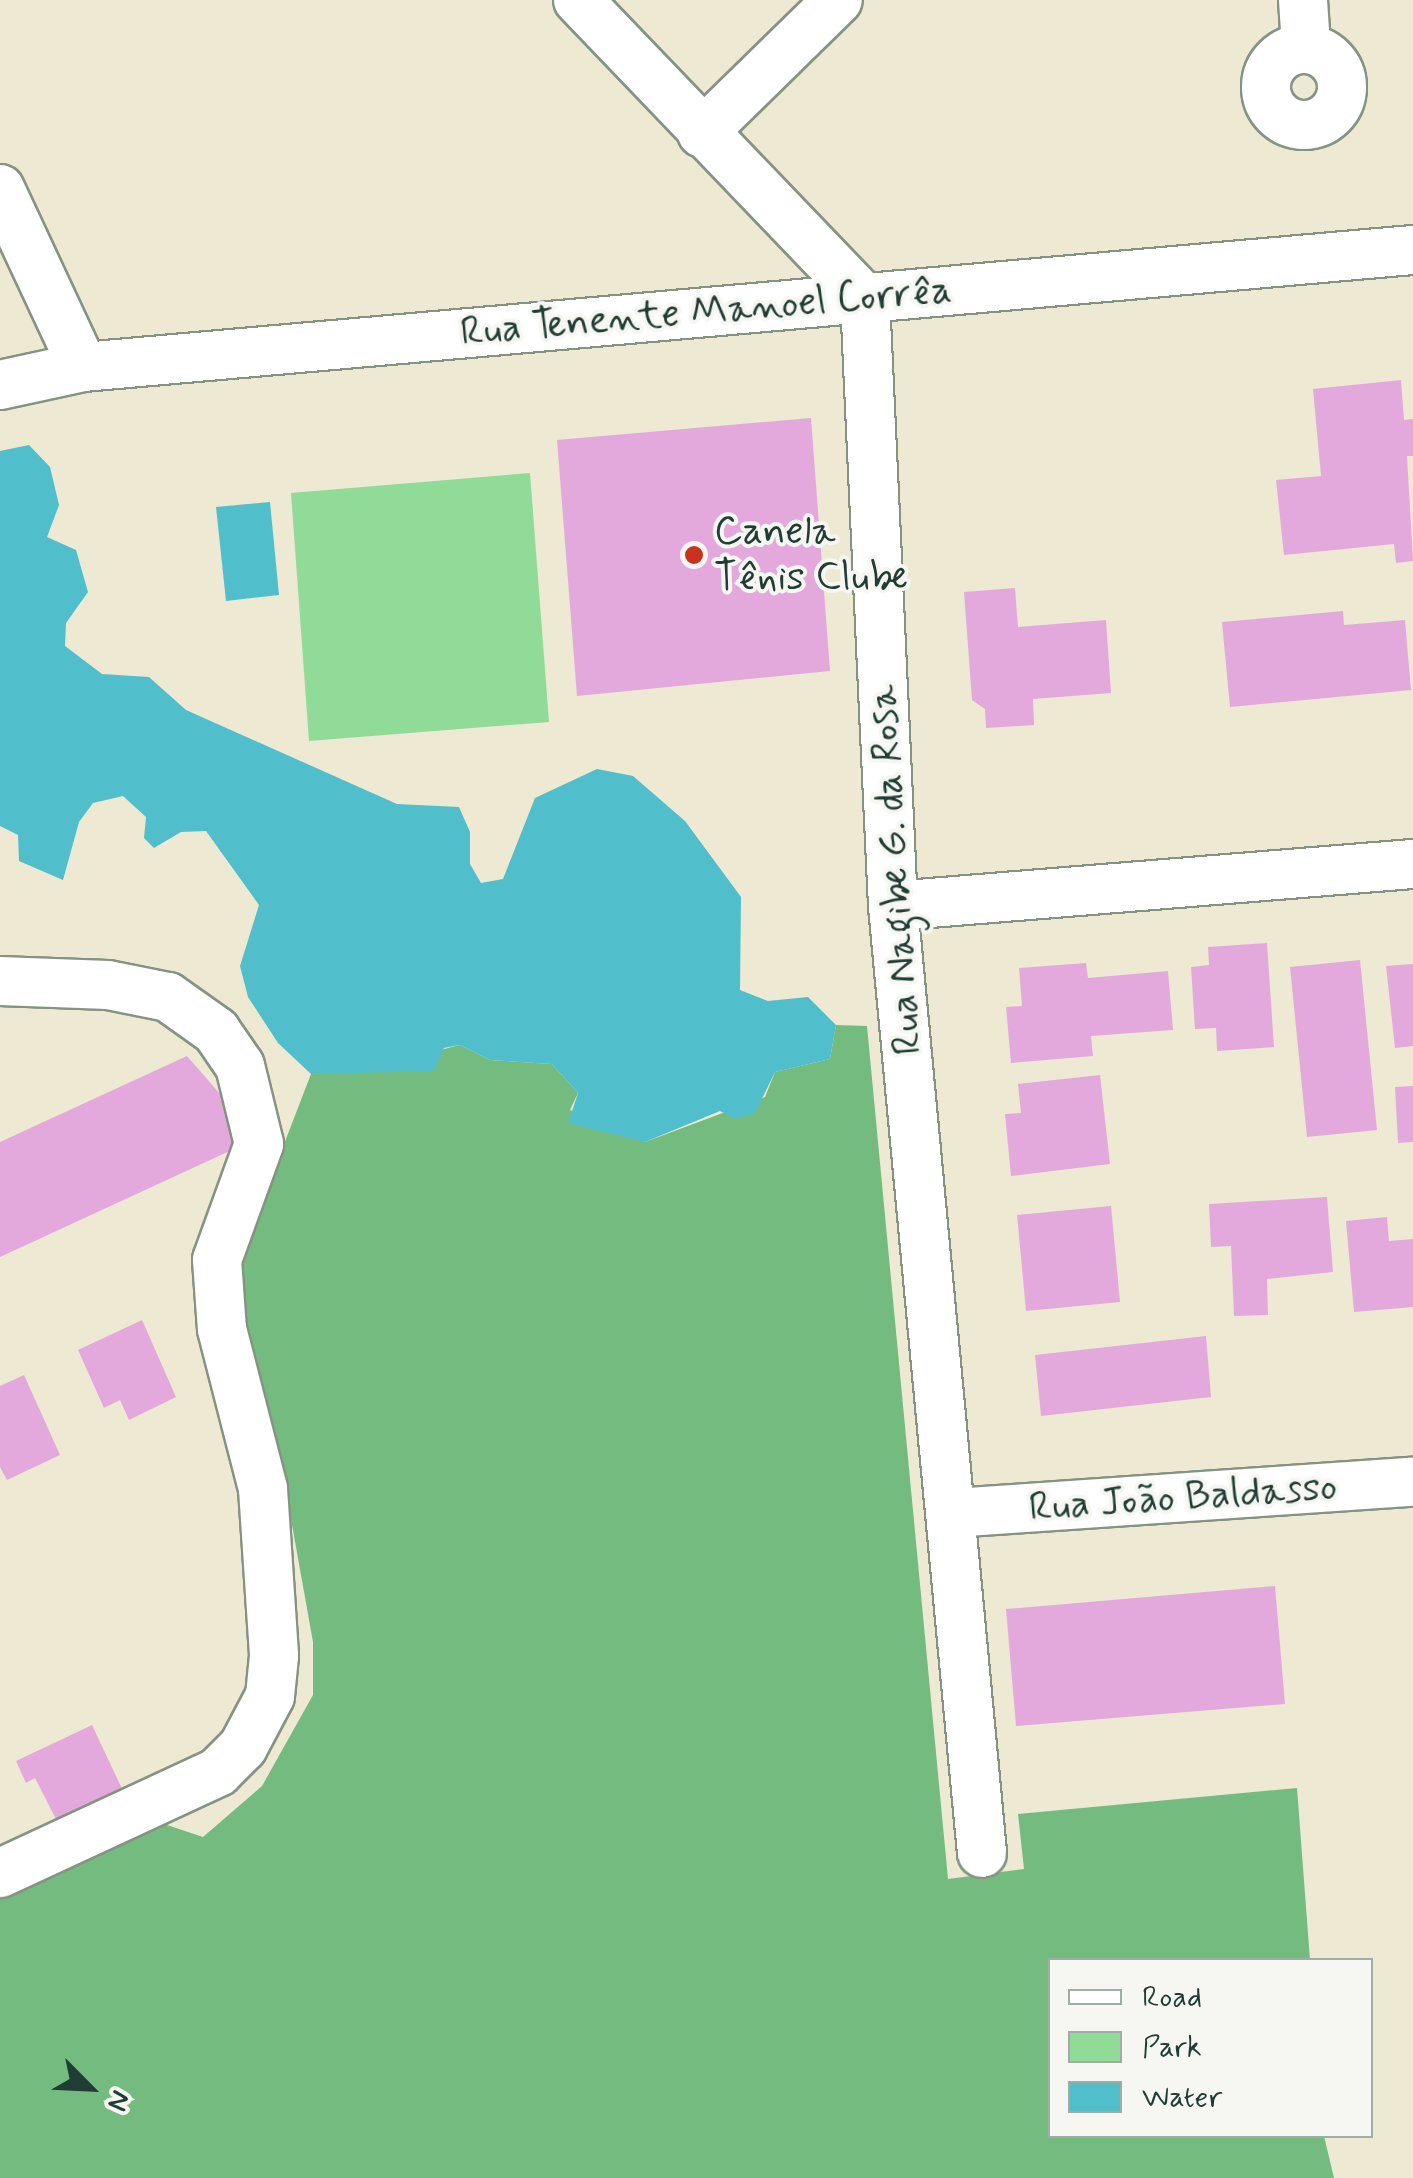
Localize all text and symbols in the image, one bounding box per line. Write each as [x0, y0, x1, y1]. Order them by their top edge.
street label: Rua Tenente Manoel Corrêa [463, 267, 949, 357]
place label: Canela Tênis Clube [714, 508, 910, 602]
marker: Canela Tênis Clube [683, 544, 705, 566]
street label: Rua Nagibe G. da Rosa [859, 685, 933, 1055]
street label: Rua João Baldasso [1029, 1463, 1337, 1533]
legend [1048, 1958, 1373, 2138]
text: Road [1142, 1978, 1202, 2017]
text: Park [1142, 2028, 1202, 2067]
north arrow [40, 2038, 140, 2138]
text: Water [1142, 2078, 1222, 2117]
text: N [97, 2084, 139, 2116]

